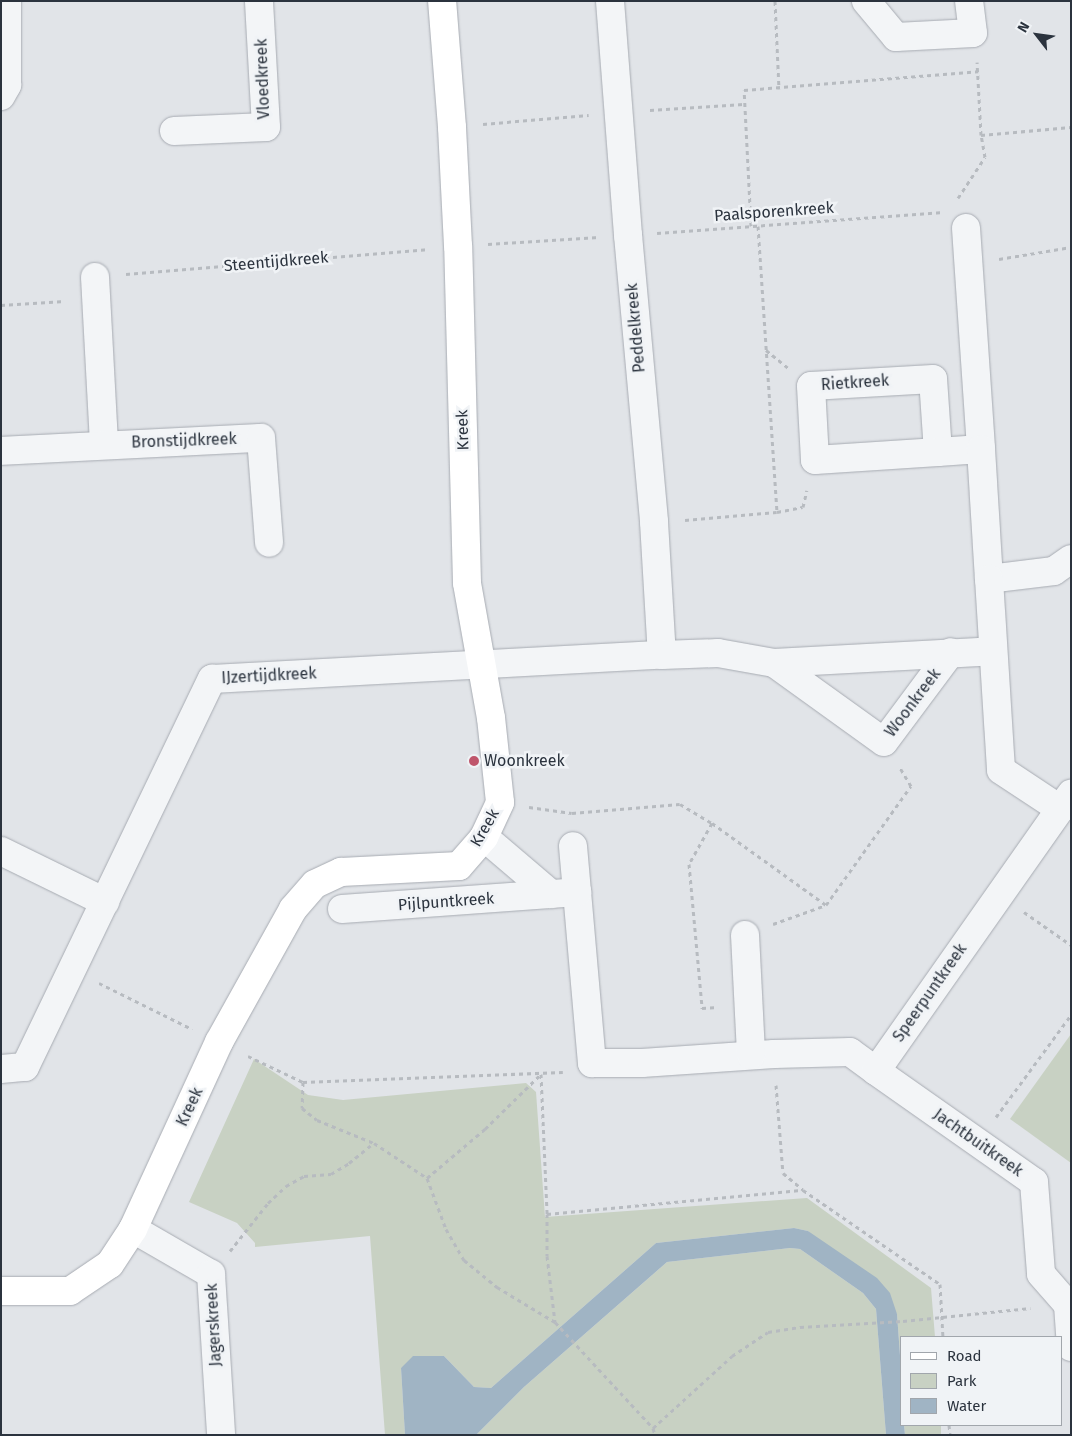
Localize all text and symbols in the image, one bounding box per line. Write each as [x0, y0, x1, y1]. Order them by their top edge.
north arrow [1012, 10, 1062, 60]
text: N [1014, 19, 1033, 36]
street label: Vloedkreek [252, 38, 274, 120]
street label: Paalsporenkreek [714, 198, 834, 226]
street label: Steentijdkreek [223, 248, 329, 276]
street label: Peddelkreek [623, 283, 649, 373]
street label: Rietkreek [820, 371, 890, 395]
street label: Kreek [453, 409, 473, 451]
street label: Bronstijdkreek [131, 430, 237, 452]
street label: IJzertijdkreek [221, 664, 317, 688]
street label: Woonkreek [881, 665, 945, 741]
place label: Woonkreek [484, 751, 565, 771]
marker: Woonkreek [468, 755, 480, 767]
street label: Kreek [466, 806, 504, 850]
street label: Pijlpuntkreek [397, 889, 495, 915]
street label: Speerpuntkreek [889, 940, 971, 1046]
street label: Kreek [173, 1084, 207, 1130]
street label: Jachtbuitkreek [929, 1105, 1027, 1181]
street label: Jagerskreek [202, 1283, 226, 1367]
legend [900, 1336, 1062, 1426]
text: Road [947, 1347, 982, 1365]
text: Park [947, 1372, 977, 1390]
text: Water [947, 1397, 986, 1415]

